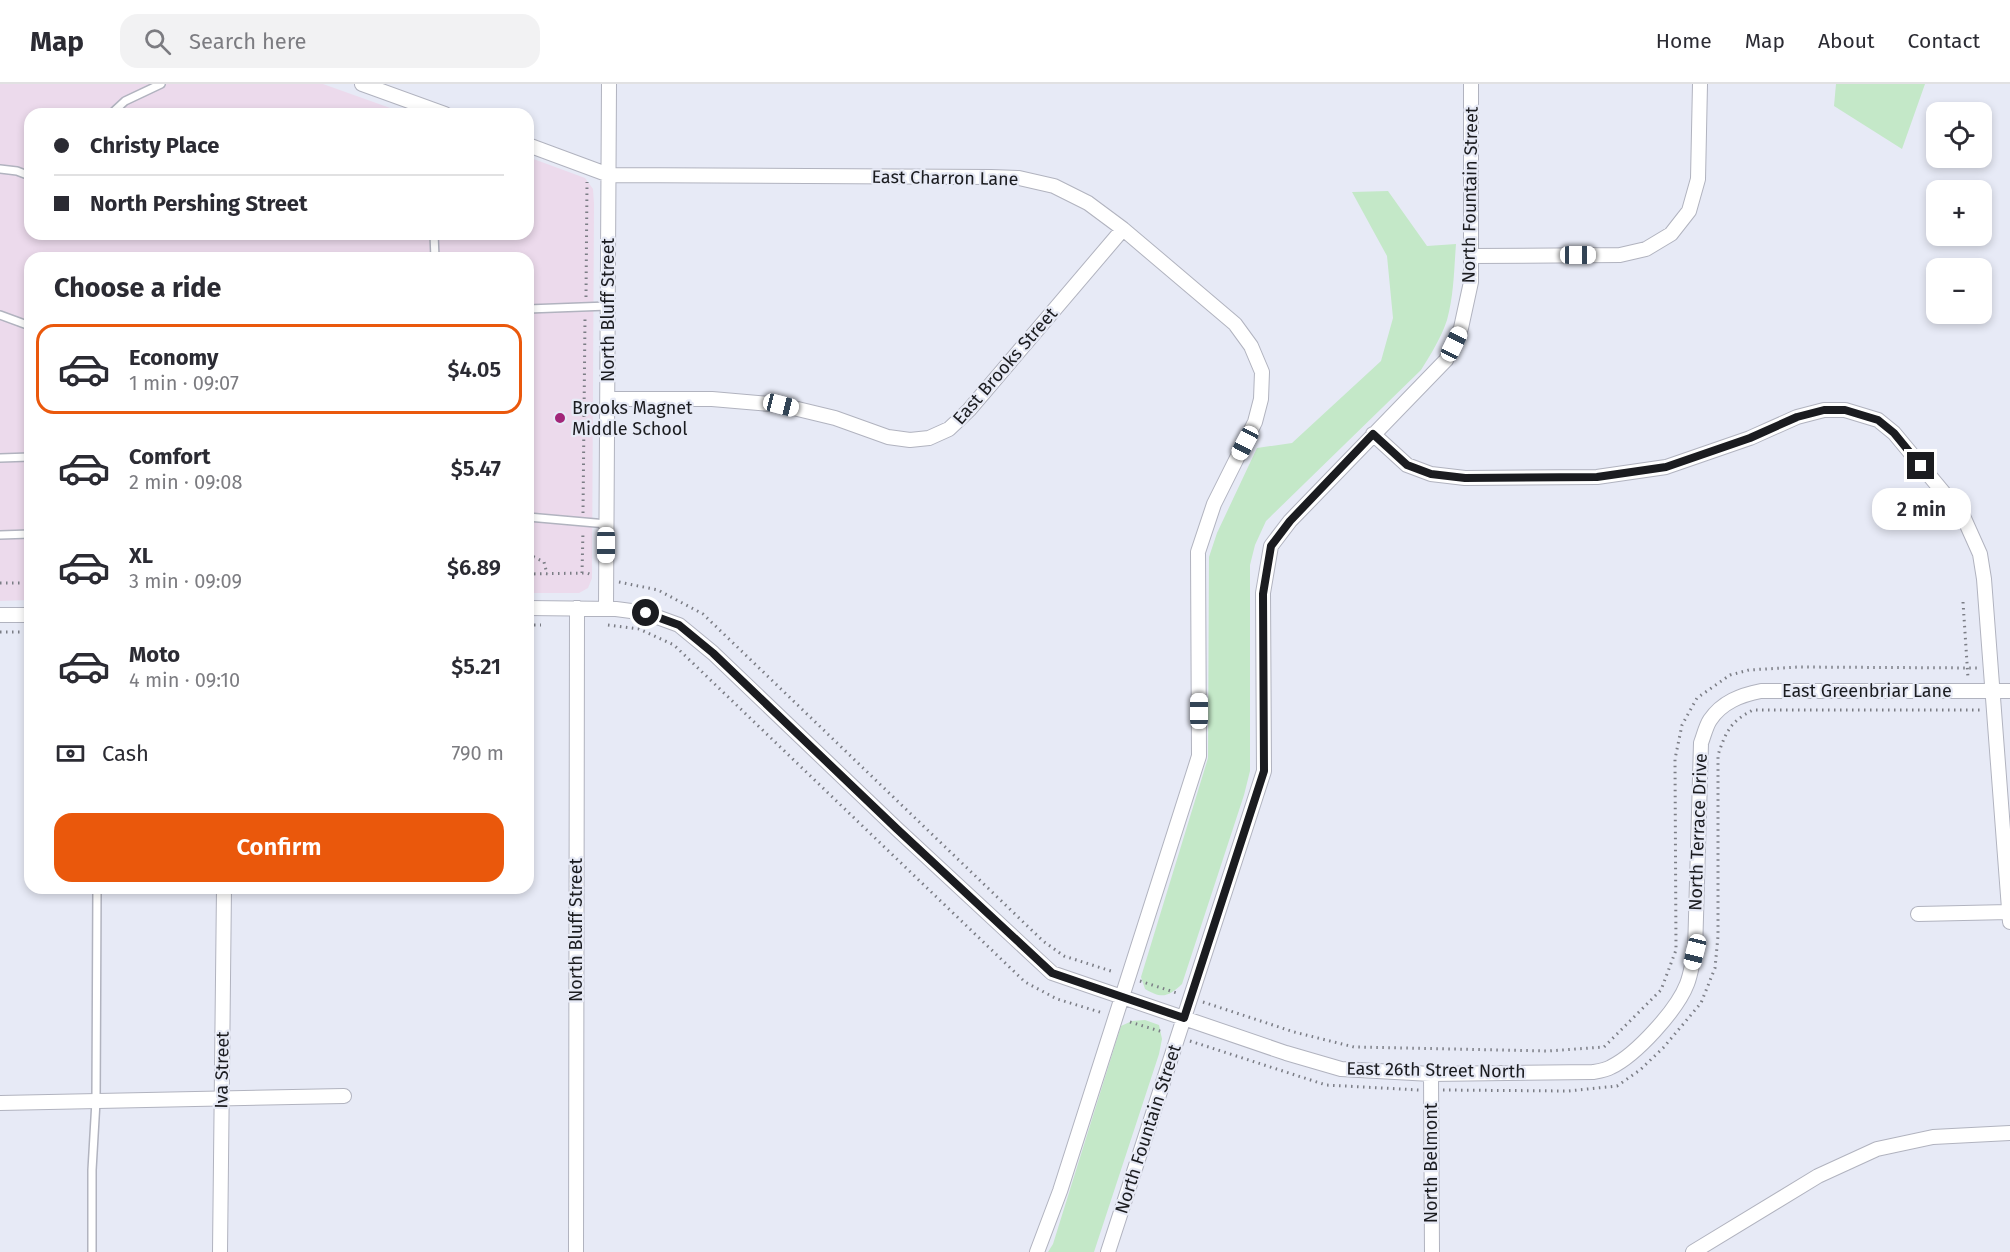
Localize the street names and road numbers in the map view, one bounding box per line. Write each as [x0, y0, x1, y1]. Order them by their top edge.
street label: North Fountain Street [1457, 106, 1483, 284]
street label: East Charron Lane [871, 166, 1019, 190]
street label: North Bluff Street [597, 238, 619, 382]
street label: East Brooks Street [948, 302, 1062, 429]
street label: East Greenbriar Lane [1782, 680, 1952, 702]
street label: North Terrace Drive [1684, 753, 1712, 911]
street label: North Bluff Street [565, 858, 587, 1002]
street label: Iva Street [210, 1031, 234, 1109]
street label: North Fountain Street [1110, 1041, 1186, 1216]
street label: East 26th Street North [1346, 1057, 1526, 1083]
street label: North Belmont [1420, 1102, 1442, 1223]

